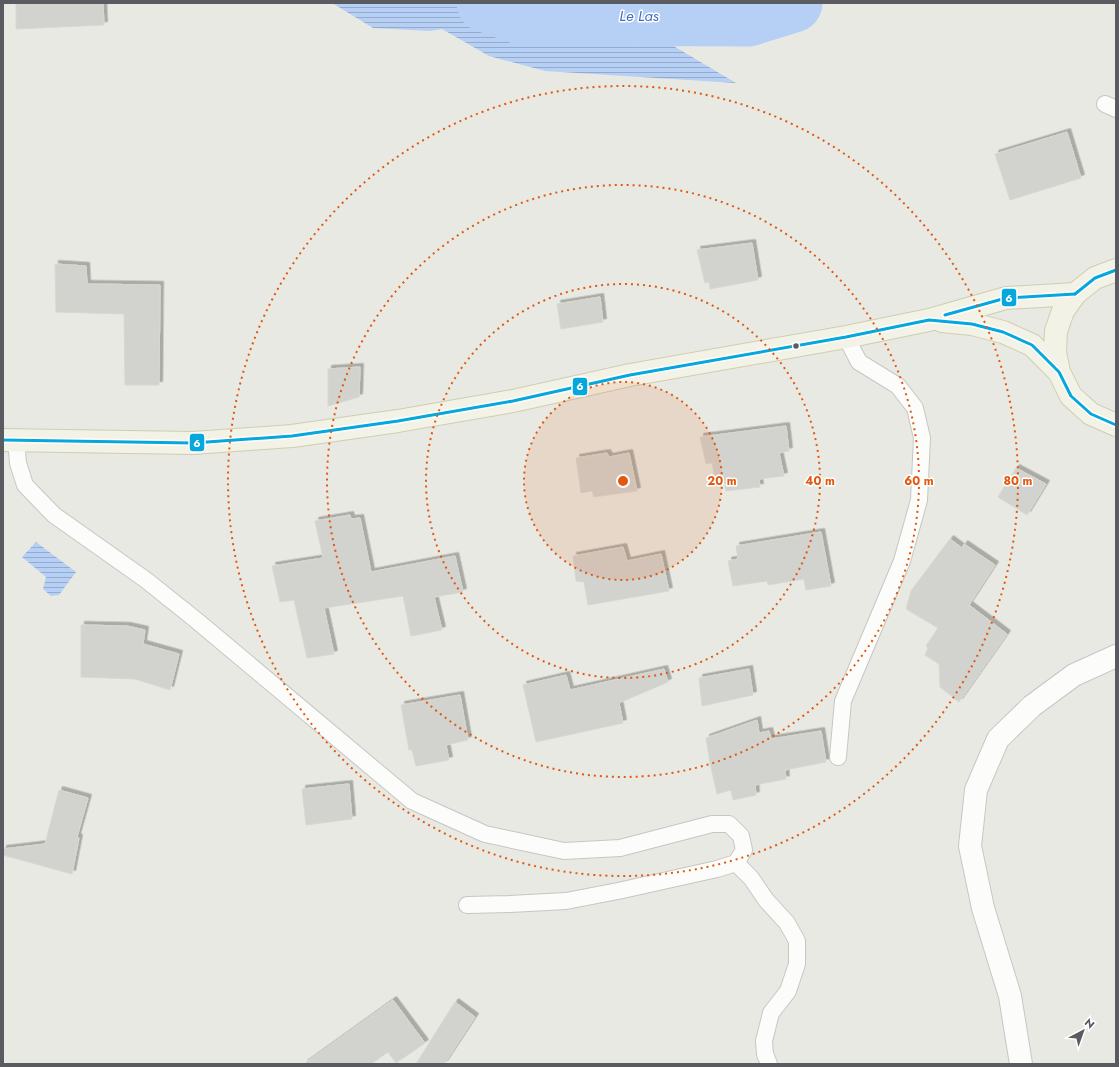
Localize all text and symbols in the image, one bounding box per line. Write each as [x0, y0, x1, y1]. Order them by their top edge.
water label: Le Las [619, 5, 659, 27]
line badge: 6 [1001, 288, 1017, 307]
text: 6 [1005, 290, 1013, 306]
unlabelled marker [791, 341, 801, 351]
line badge: 6 [572, 377, 588, 396]
text: 6 [576, 378, 584, 394]
line badge: 6 [189, 433, 205, 452]
text: 6 [193, 435, 201, 451]
text: 20 m [707, 472, 737, 490]
text: 40 m [805, 472, 835, 490]
text: 60 m [904, 472, 934, 490]
text: 80 m [1004, 472, 1033, 490]
centre of rings [616, 474, 630, 488]
north arrow [1063, 1011, 1103, 1051]
text: N [1081, 1015, 1098, 1032]

